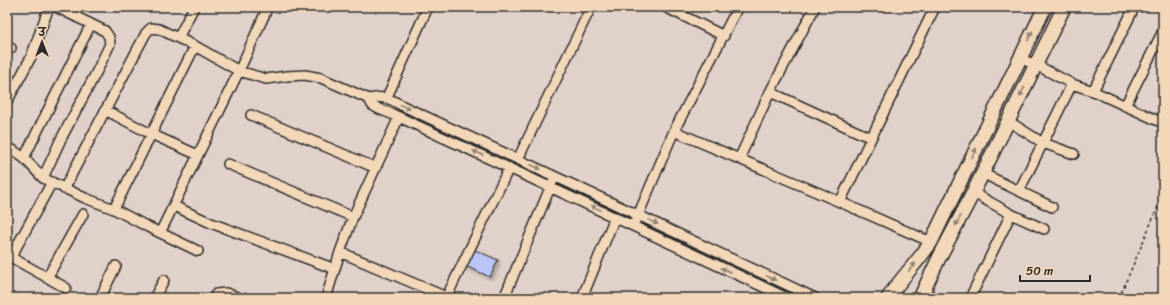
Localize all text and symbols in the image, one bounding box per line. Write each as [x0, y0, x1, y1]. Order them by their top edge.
north arrow [22, 22, 62, 62]
text: उ [37, 23, 47, 42]
one-way arrow [1027, 31, 1033, 42]
one-way arrow [1019, 87, 1025, 98]
one-way arrow [399, 103, 411, 110]
one-way arrow [971, 148, 977, 159]
one-way arrow [472, 150, 484, 156]
one-way arrow [530, 164, 541, 170]
one-way arrow [589, 205, 601, 211]
one-way arrow [955, 216, 961, 227]
one-way arrow [648, 219, 659, 225]
scale bar [1020, 257, 1090, 283]
text: 50 m [1026, 260, 1053, 282]
one-way arrow [907, 262, 916, 273]
one-way arrow [720, 267, 732, 273]
one-way arrow [765, 275, 776, 281]

